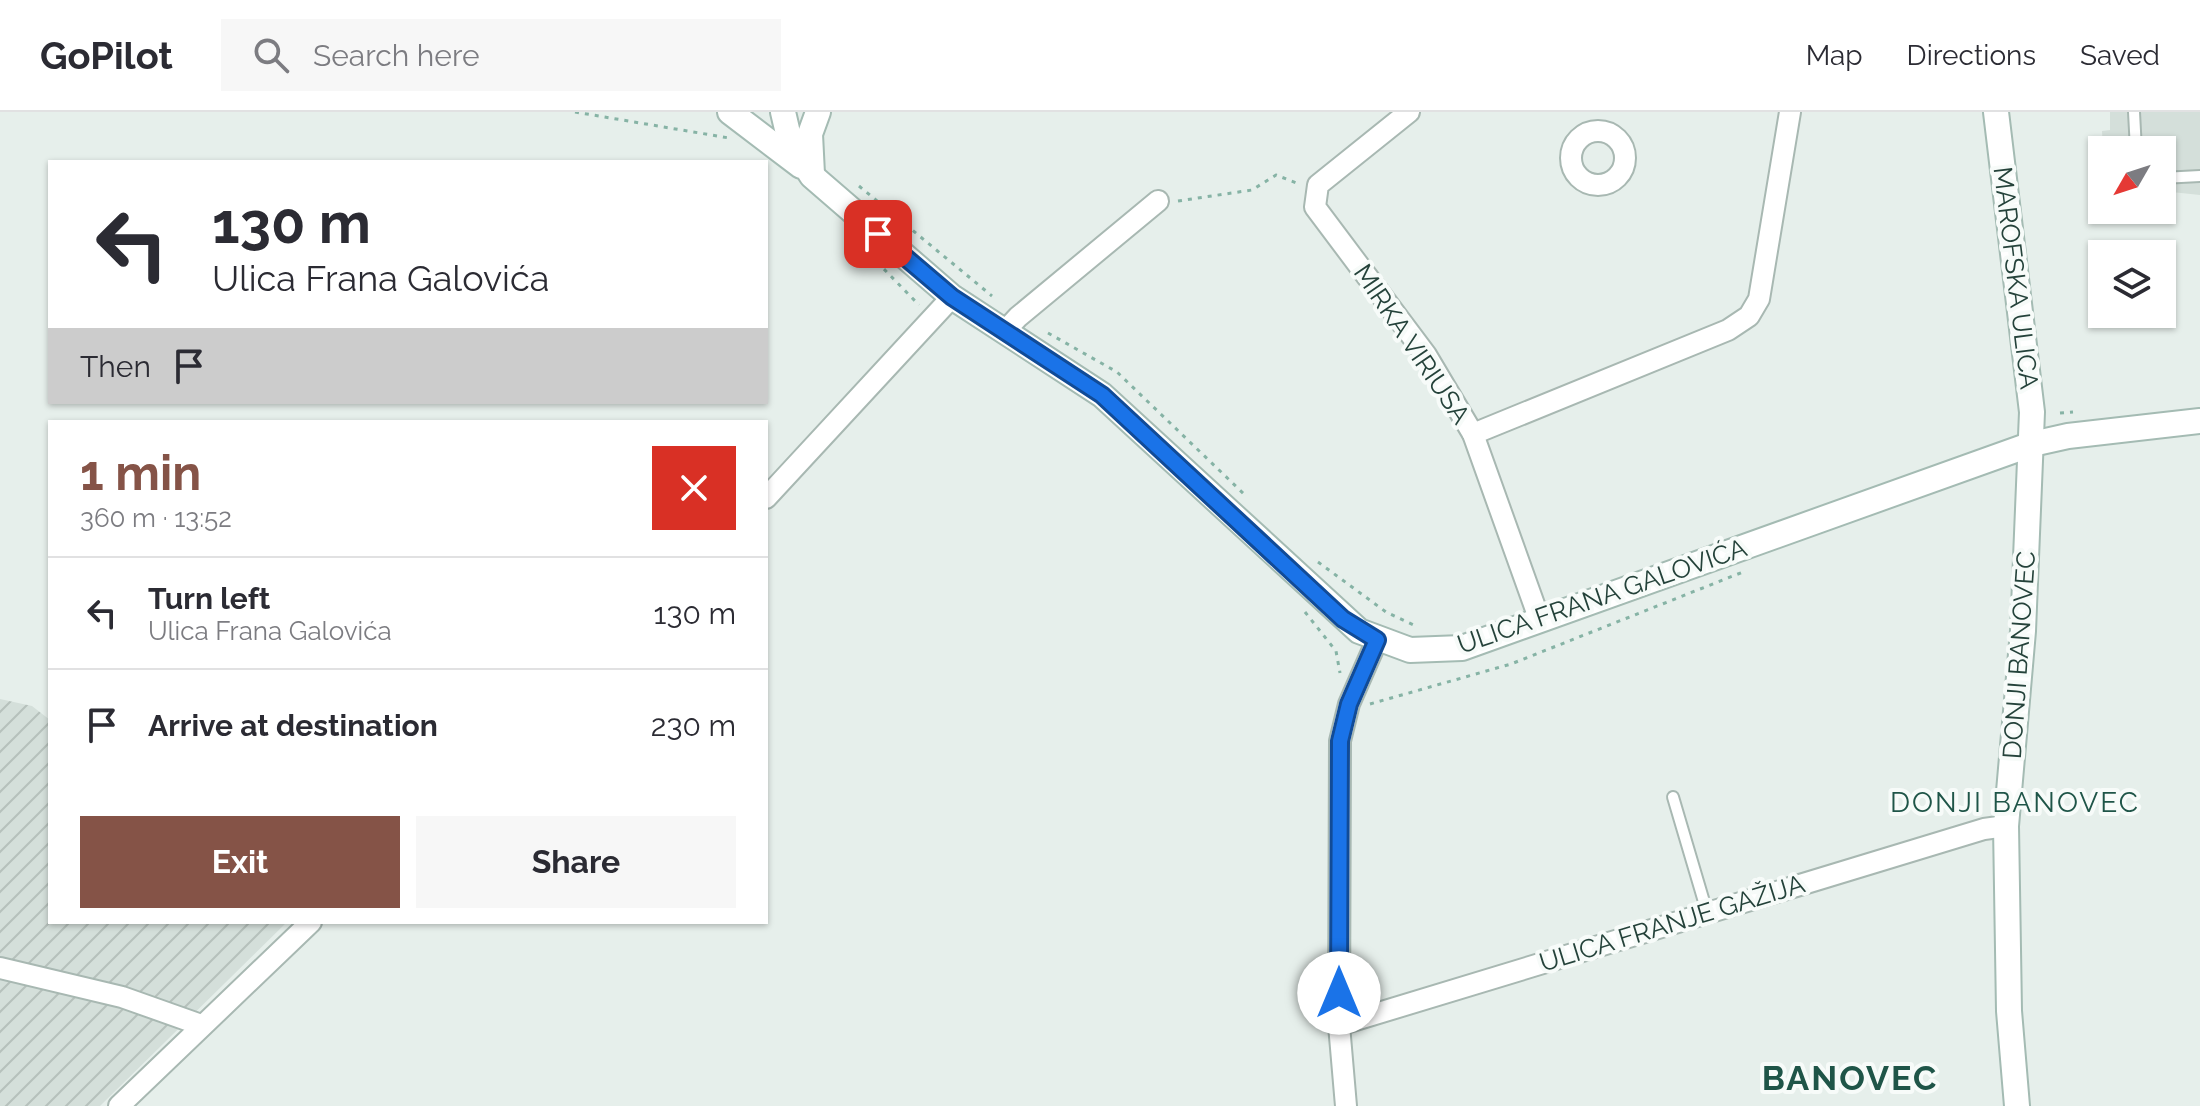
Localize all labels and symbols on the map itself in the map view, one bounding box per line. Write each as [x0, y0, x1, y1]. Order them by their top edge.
north arrow [2088, 136, 2176, 224]
street label: MAROFSKA ULICA [1987, 165, 2045, 391]
pin [844, 200, 912, 268]
street label: MIRKA VIRIUSA [1348, 259, 1477, 430]
street label: ULICA FRANA GALOVIĆA [1453, 531, 1751, 660]
street label: DONJI BANOVEC [1997, 550, 2041, 760]
district label: DONJI BANOVEC [1890, 786, 2140, 819]
street label: ULICA FRANJE GAŽIJA [1536, 867, 1809, 978]
position arrow [1297, 951, 1381, 1035]
district label: BANOVEC [1762, 1058, 1938, 1098]

